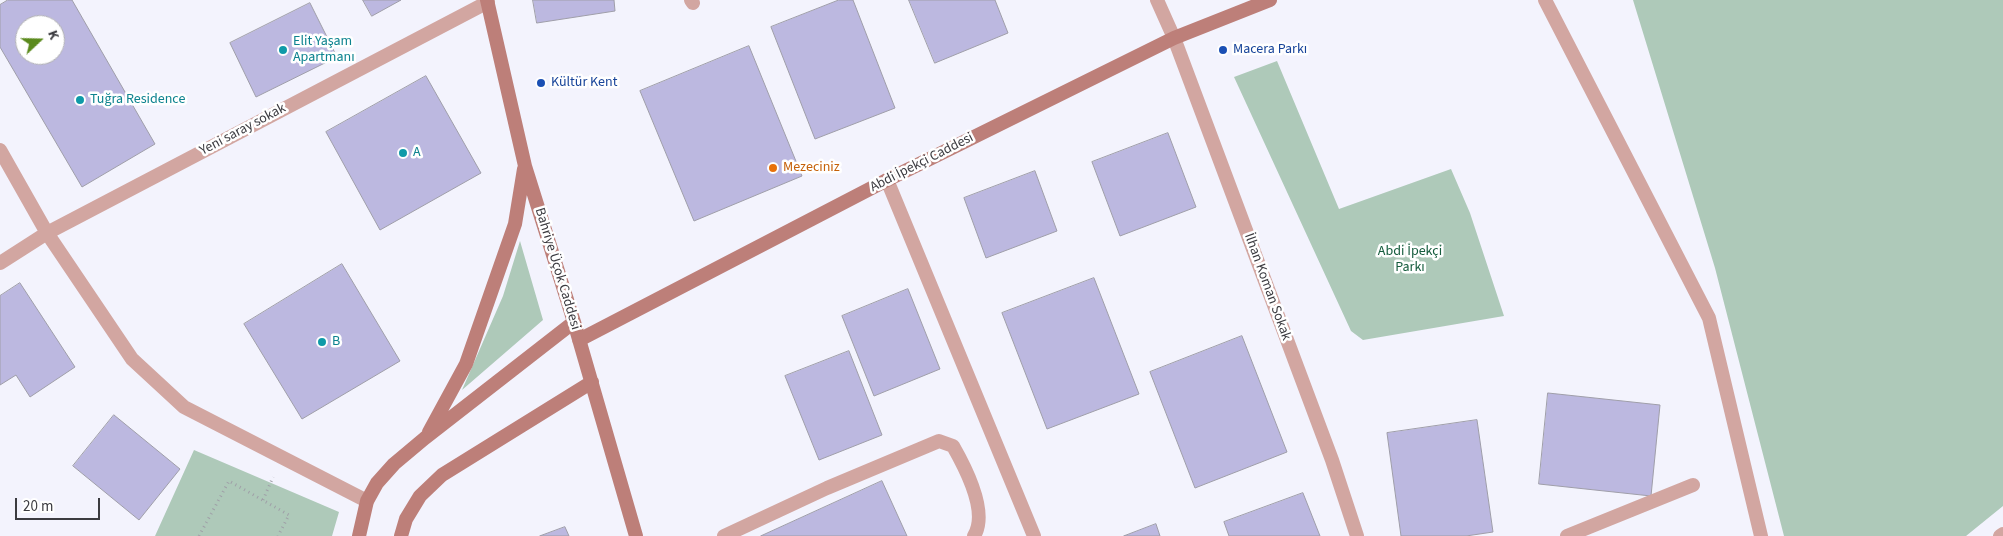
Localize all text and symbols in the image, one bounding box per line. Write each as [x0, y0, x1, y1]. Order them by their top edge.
north arrow [15, 15, 65, 65]
text: K [42, 27, 64, 43]
place label: Elit Yaşam Apartmanı [293, 34, 355, 66]
place label: Macera Parkı [1233, 42, 1307, 58]
marker: Elit Yaşam Apartmanı [277, 44, 289, 56]
marker: Macera Parkı [1217, 44, 1229, 56]
place label: Kültür Kent [551, 75, 617, 91]
marker: Kültür Kent [535, 77, 547, 89]
place label: Tuğra Residence [90, 92, 185, 108]
marker: Tuğra Residence [74, 94, 86, 106]
street label: Yeni saray sokak [197, 100, 289, 160]
street label: Abdi İpekçi Caddesi [867, 130, 977, 196]
place label: A [413, 145, 421, 161]
marker: A [397, 147, 409, 159]
place label: Mezeciniz [783, 160, 840, 176]
marker: Mezeciniz [767, 162, 779, 174]
street label: Bahriye Üçok Caddesi [530, 206, 584, 332]
street label: İlhan Koman Sokak [1240, 231, 1294, 343]
park label: Abdi İpekçi Parkı [1378, 244, 1442, 276]
place label: B [332, 334, 340, 350]
marker: B [316, 336, 328, 348]
scale bar [18, 488, 102, 520]
text: 20 m [23, 496, 53, 517]

